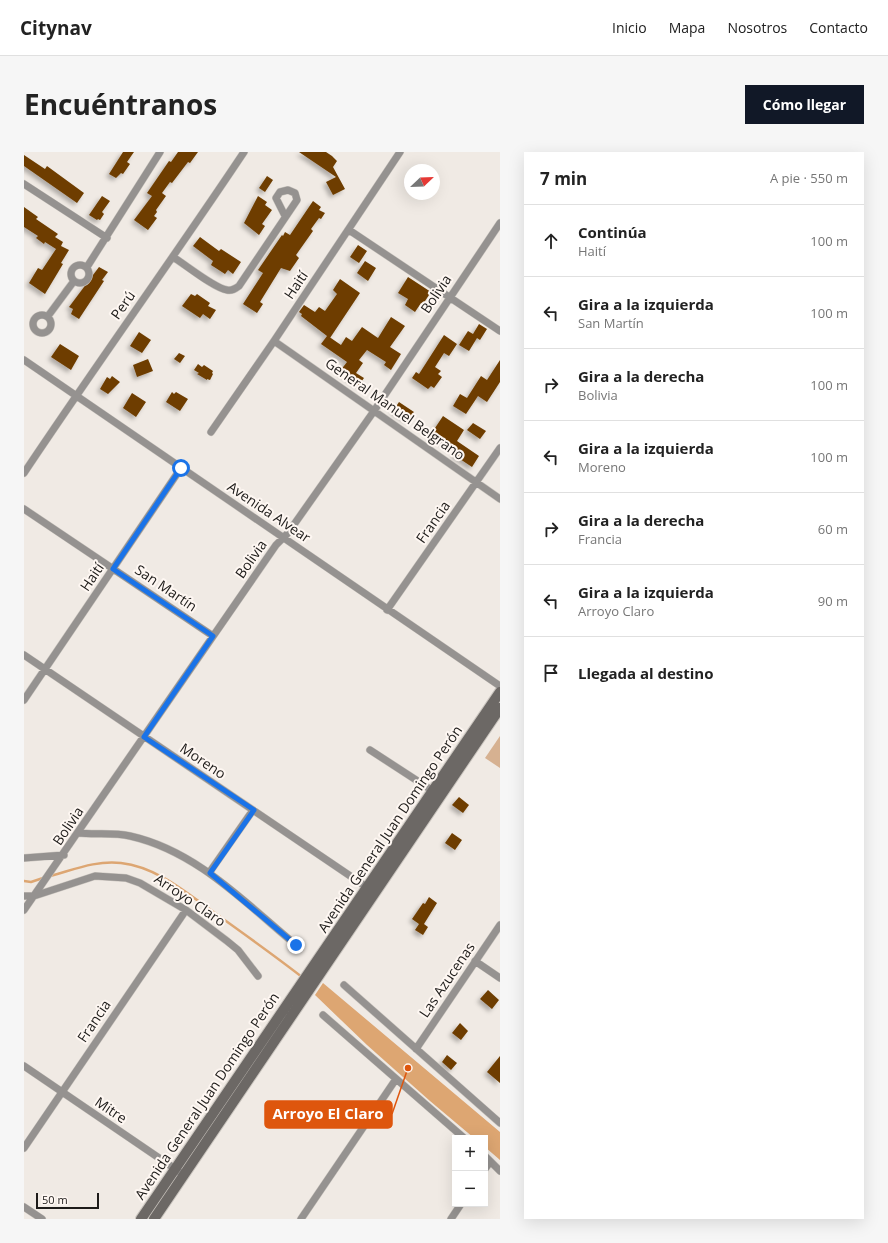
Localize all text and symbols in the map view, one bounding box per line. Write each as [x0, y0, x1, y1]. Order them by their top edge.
text: Citynav [20, 15, 92, 41]
text: Inicio [612, 18, 647, 37]
text: Mapa [669, 18, 705, 37]
text: Nosotros [727, 18, 787, 37]
text: Contacto [809, 18, 868, 37]
text: Encuéntranos [24, 85, 217, 123]
button: Cómo llegar [745, 85, 864, 124]
north arrow [404, 164, 440, 200]
text: 7 min [540, 167, 587, 190]
text: A pie · 550 m [770, 169, 848, 187]
text: Continúa [578, 222, 647, 242]
icon: ahead [540, 230, 562, 252]
text: 100 m [810, 232, 848, 250]
text: Haití [578, 242, 606, 260]
street label: Haití [279, 267, 312, 303]
street label: Bolivia [416, 271, 455, 317]
street label: Perú [106, 287, 139, 323]
text: Gira a la izquierda [578, 294, 714, 314]
icon: left [540, 302, 562, 324]
text: 100 m [810, 304, 848, 322]
text: San Martín [578, 314, 644, 332]
street label: General Manuel Belgrano [322, 353, 469, 464]
text: Gira a la derecha [578, 366, 704, 386]
icon: right [540, 374, 562, 396]
text: 100 m [810, 376, 848, 394]
text: Bolivia [578, 386, 618, 404]
text: Gira a la izquierda [578, 438, 714, 458]
icon: left [540, 446, 562, 468]
text: 100 m [810, 448, 848, 466]
text: Moreno [578, 458, 626, 476]
route start [172, 459, 190, 477]
street label: Avenida Alvear [224, 477, 315, 547]
street label: Francia [411, 497, 454, 547]
text: Gira a la derecha [578, 510, 704, 530]
icon: right [540, 518, 562, 540]
text: 60 m [818, 520, 848, 538]
text: Francia [578, 530, 622, 548]
street label: Bolivia [231, 536, 271, 582]
street label: Haití [75, 559, 108, 595]
street label: San Martín [132, 560, 201, 615]
text: Gira a la izquierda [578, 582, 714, 602]
icon: left [540, 590, 562, 612]
text: 90 m [818, 592, 848, 610]
text: Arroyo Claro [578, 602, 654, 620]
icon: arrive [540, 662, 562, 684]
text: Llegada al destino [578, 663, 713, 683]
street label: Avenida General Juan Domingo Perón [313, 722, 466, 936]
street label: Moreno [177, 738, 230, 783]
street label: Bolivia [48, 803, 87, 849]
street label: Arroyo Claro [151, 869, 230, 930]
route end [287, 936, 305, 954]
street label: Las Azucenas [414, 938, 479, 1021]
street label: Avenida General Juan Domingo Perón [130, 989, 283, 1203]
street label: Francia [72, 996, 115, 1046]
street label: Mitre [92, 1092, 131, 1127]
callout: Arroyo El Claro [265, 1101, 392, 1128]
text: Arroyo El Claro [272, 1103, 384, 1123]
map controls [452, 1135, 488, 1207]
button: + [452, 1135, 488, 1171]
button: − [452, 1171, 488, 1207]
scale bar [36, 1191, 99, 1210]
text: 50 m [42, 1192, 68, 1207]

